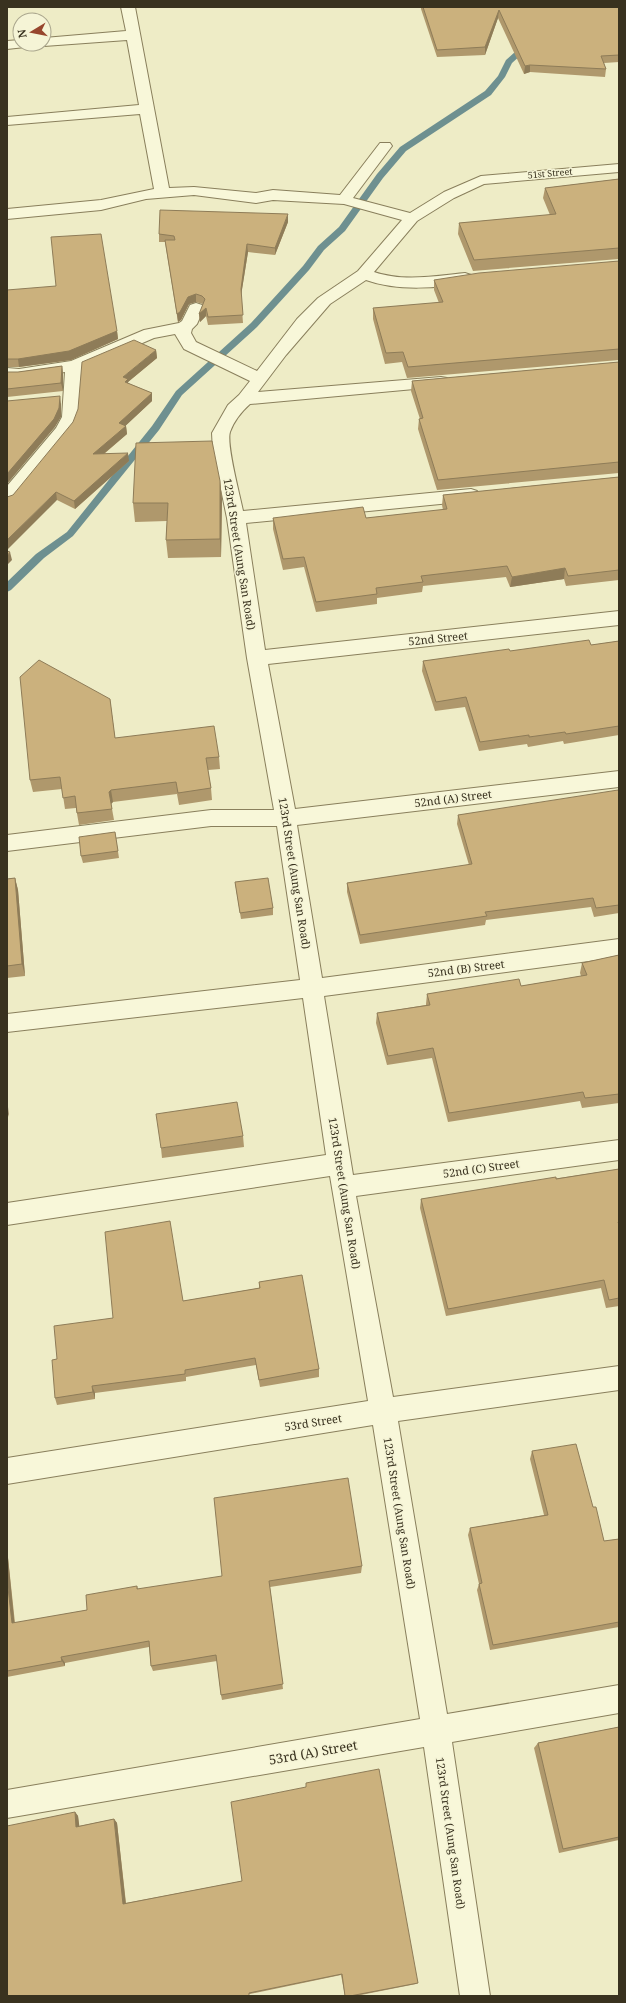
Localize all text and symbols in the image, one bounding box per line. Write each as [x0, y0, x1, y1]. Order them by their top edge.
north arrow [12, 12, 52, 52]
text: N [13, 28, 30, 39]
street label: 51st Street [527, 165, 573, 181]
street label: 123rd Street (Aung San Road) [221, 477, 259, 631]
street label: 52nd Street [408, 627, 469, 649]
street label: 52nd (A) Street [413, 786, 493, 810]
street label: 123rd Street (Aung San Road) [276, 796, 314, 950]
street label: 52nd (B) Street [427, 956, 505, 980]
street label: 123rd Street (Aung San Road) [326, 1116, 364, 1270]
street label: 52nd (C) Street [442, 1155, 520, 1181]
street label: 53rd Street [283, 1410, 343, 1434]
street label: 123rd Street (Aung San Road) [381, 1436, 419, 1590]
street label: 53rd (A) Street [267, 1735, 359, 1769]
street label: 123rd Street (Aung San Road) [433, 1756, 469, 1910]

